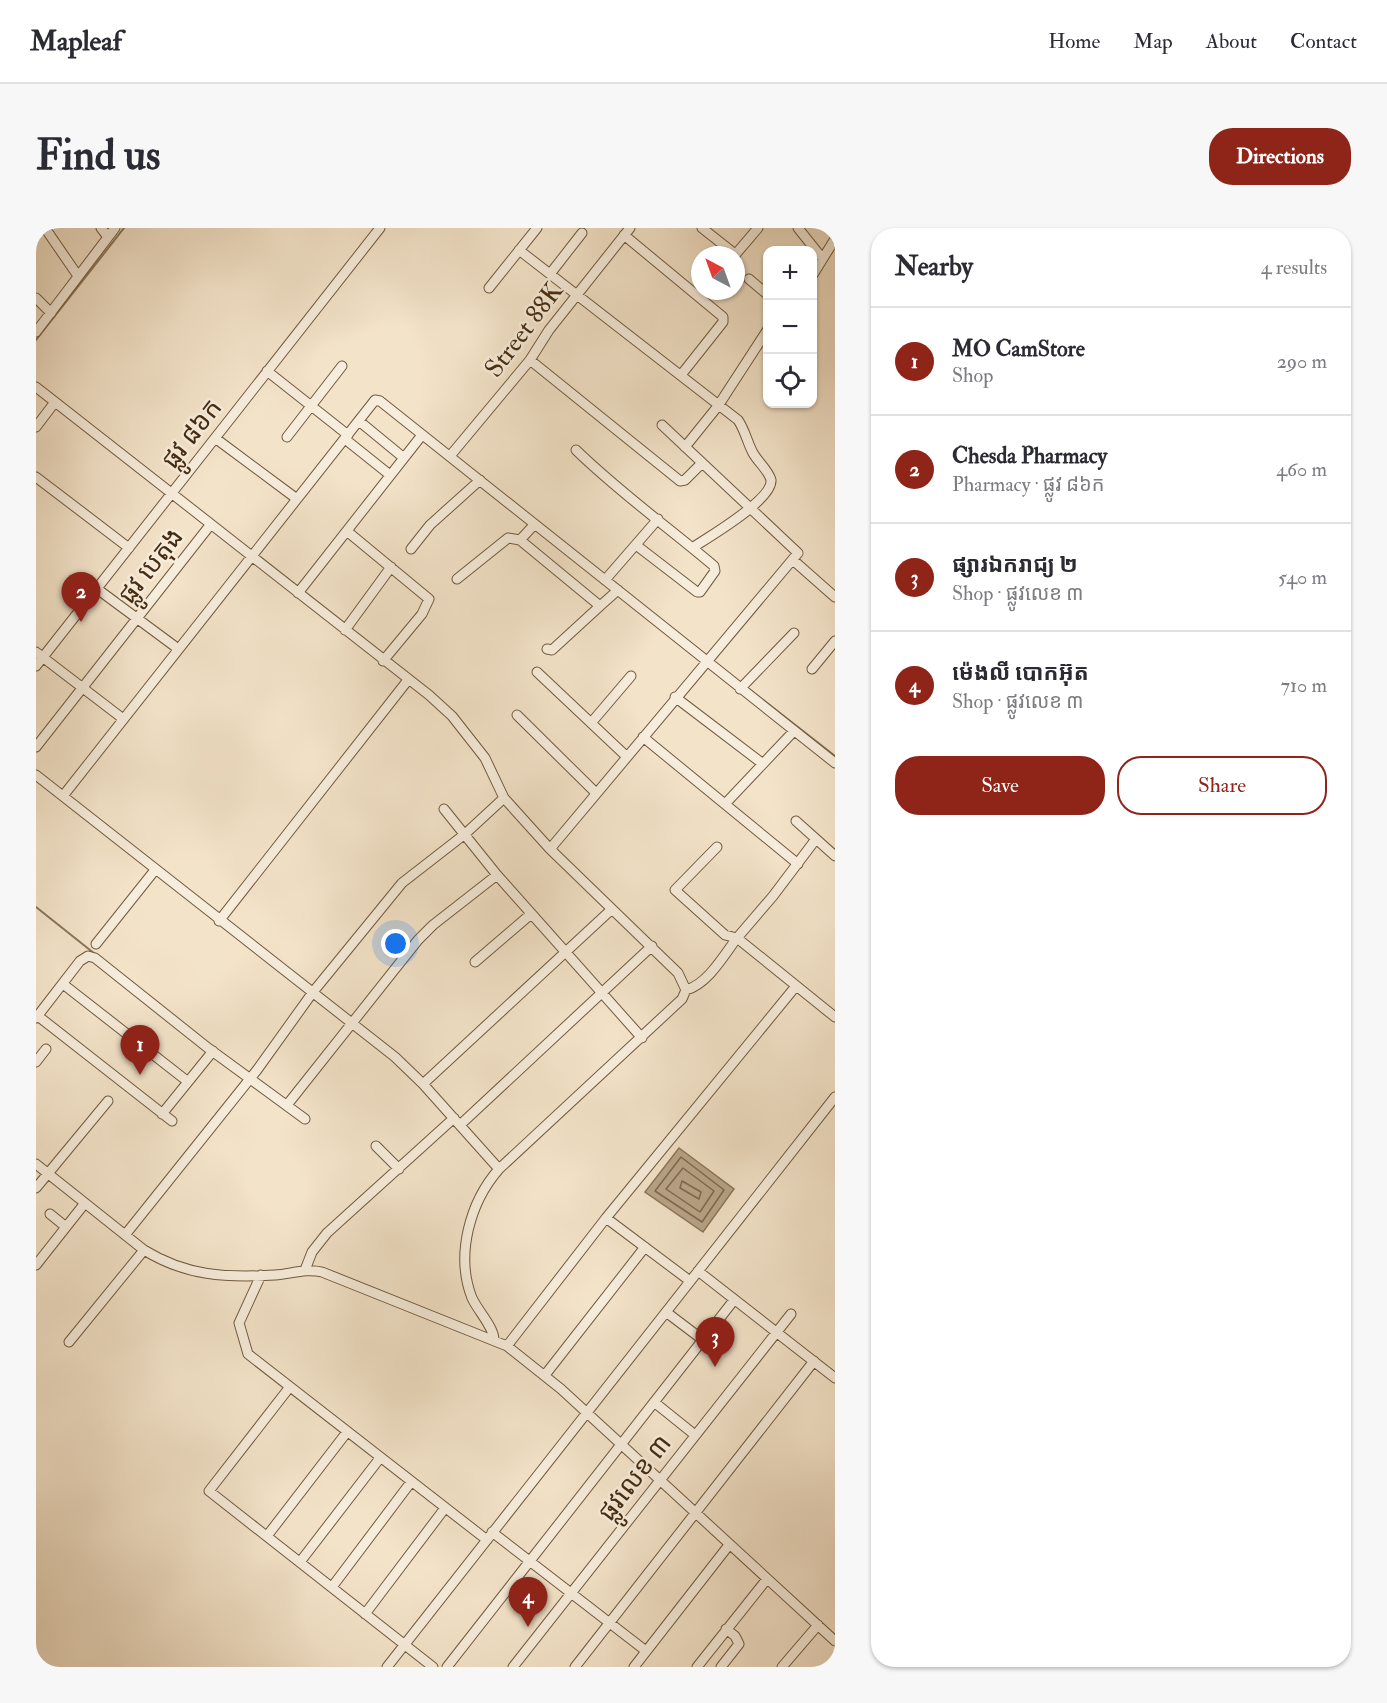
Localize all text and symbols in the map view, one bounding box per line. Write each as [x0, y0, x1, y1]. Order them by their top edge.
text: Mapleaf [30, 24, 122, 59]
text: Home [1048, 28, 1100, 55]
text: Map [1133, 28, 1173, 55]
text: About [1206, 28, 1257, 55]
text: Contact [1290, 28, 1357, 55]
button: Directions [1209, 128, 1351, 185]
text: Find us [36, 130, 160, 182]
north arrow [691, 246, 745, 300]
map controls [763, 246, 817, 408]
button: + [763, 246, 817, 300]
text: Nearby [895, 251, 973, 283]
text: 4 results [1261, 255, 1327, 280]
street label: Street 88K [478, 275, 571, 384]
button: − [763, 300, 817, 354]
text: MO CamStore [952, 335, 1085, 363]
text: 1 [911, 349, 918, 374]
text: 290 m [1277, 349, 1327, 374]
button: locate [763, 354, 817, 408]
text: Shop [952, 363, 993, 388]
street label: ផ្លូវ ៨៦ក [155, 393, 235, 479]
text: Chesda Pharmacy [952, 442, 1107, 470]
text: 2 [909, 457, 920, 482]
text: 460 m [1276, 457, 1327, 482]
text: Pharmacy · ផ្លូវ ៨៦ក [952, 472, 1104, 497]
street label: ផ្លូវ បេតុង [111, 522, 196, 614]
text: ផ្សារឯករាជ្យ ២ [952, 551, 1078, 579]
text: 3 [911, 565, 918, 590]
text: 540 m [1278, 565, 1327, 590]
pin: 2 [62, 572, 100, 622]
text: Shop · ផ្លូវលេខ ៣ [952, 581, 1083, 606]
text: ម៉េងលី បោកអ៊ុត [952, 659, 1089, 687]
text: 4 [909, 673, 920, 698]
text: 710 m [1281, 673, 1327, 698]
text: Shop · ផ្លូវលេខ ៣ [952, 689, 1083, 714]
button: Save [895, 756, 1105, 815]
button: Share [1117, 756, 1327, 815]
your location [381, 929, 410, 958]
pin: 1 [120, 1026, 160, 1075]
pin: 3 [696, 1318, 734, 1367]
street label: ផ្លូវលេខ ៣ [591, 1428, 684, 1532]
pin: 4 [508, 1578, 548, 1627]

